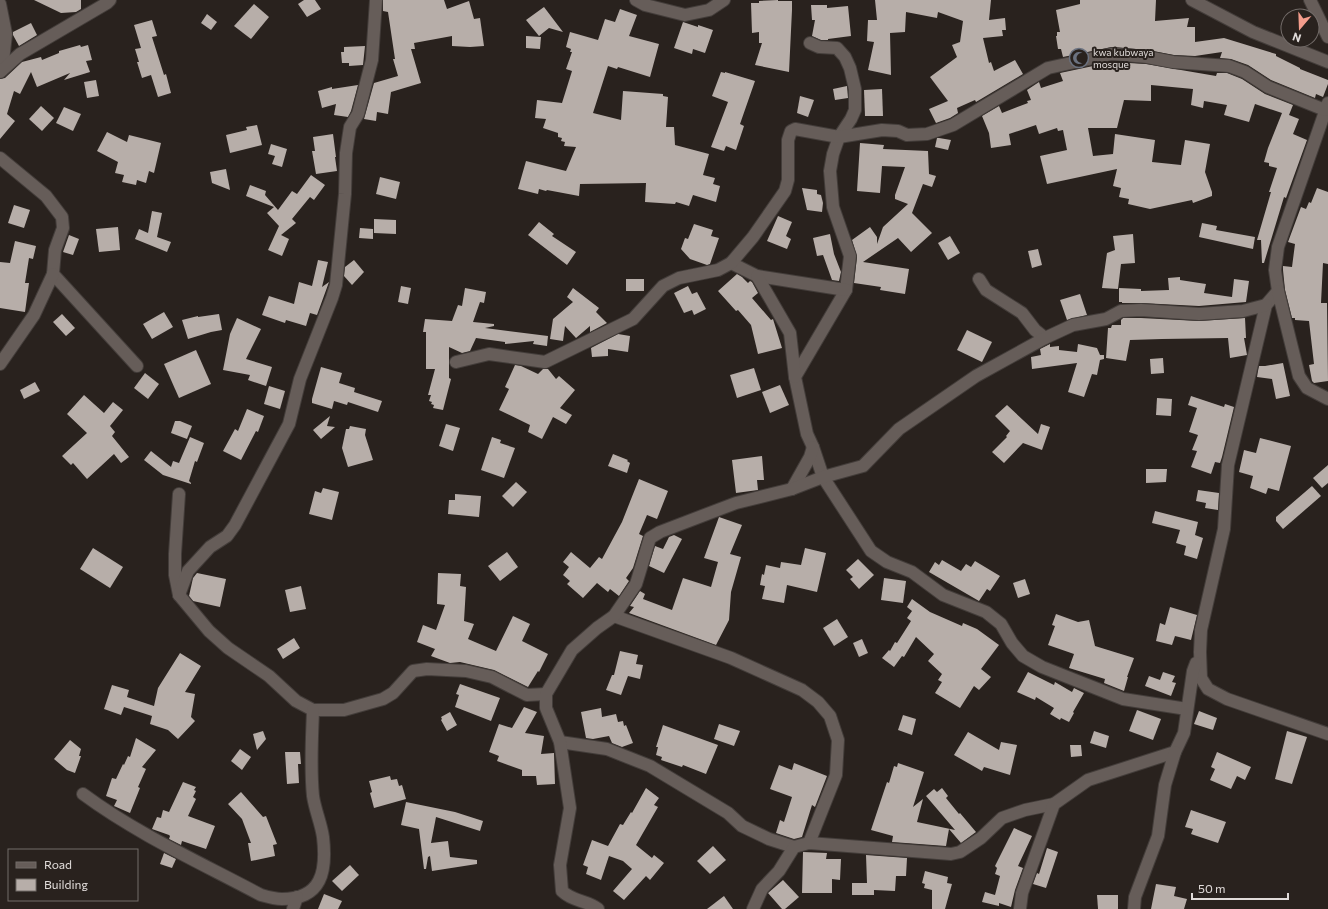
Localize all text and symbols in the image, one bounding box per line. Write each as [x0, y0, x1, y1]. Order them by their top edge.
north arrow [1280, 8, 1320, 48]
text: N [1291, 30, 1303, 45]
place label: kwa kubwaya mosque [1093, 46, 1154, 70]
mosque icon: kwa kubwaya mosque [1068, 47, 1090, 69]
legend [8, 849, 138, 901]
text: Road [44, 857, 72, 871]
scale bar [1192, 875, 1288, 901]
text: Building [44, 877, 88, 891]
text: 50 m [1198, 881, 1226, 895]

